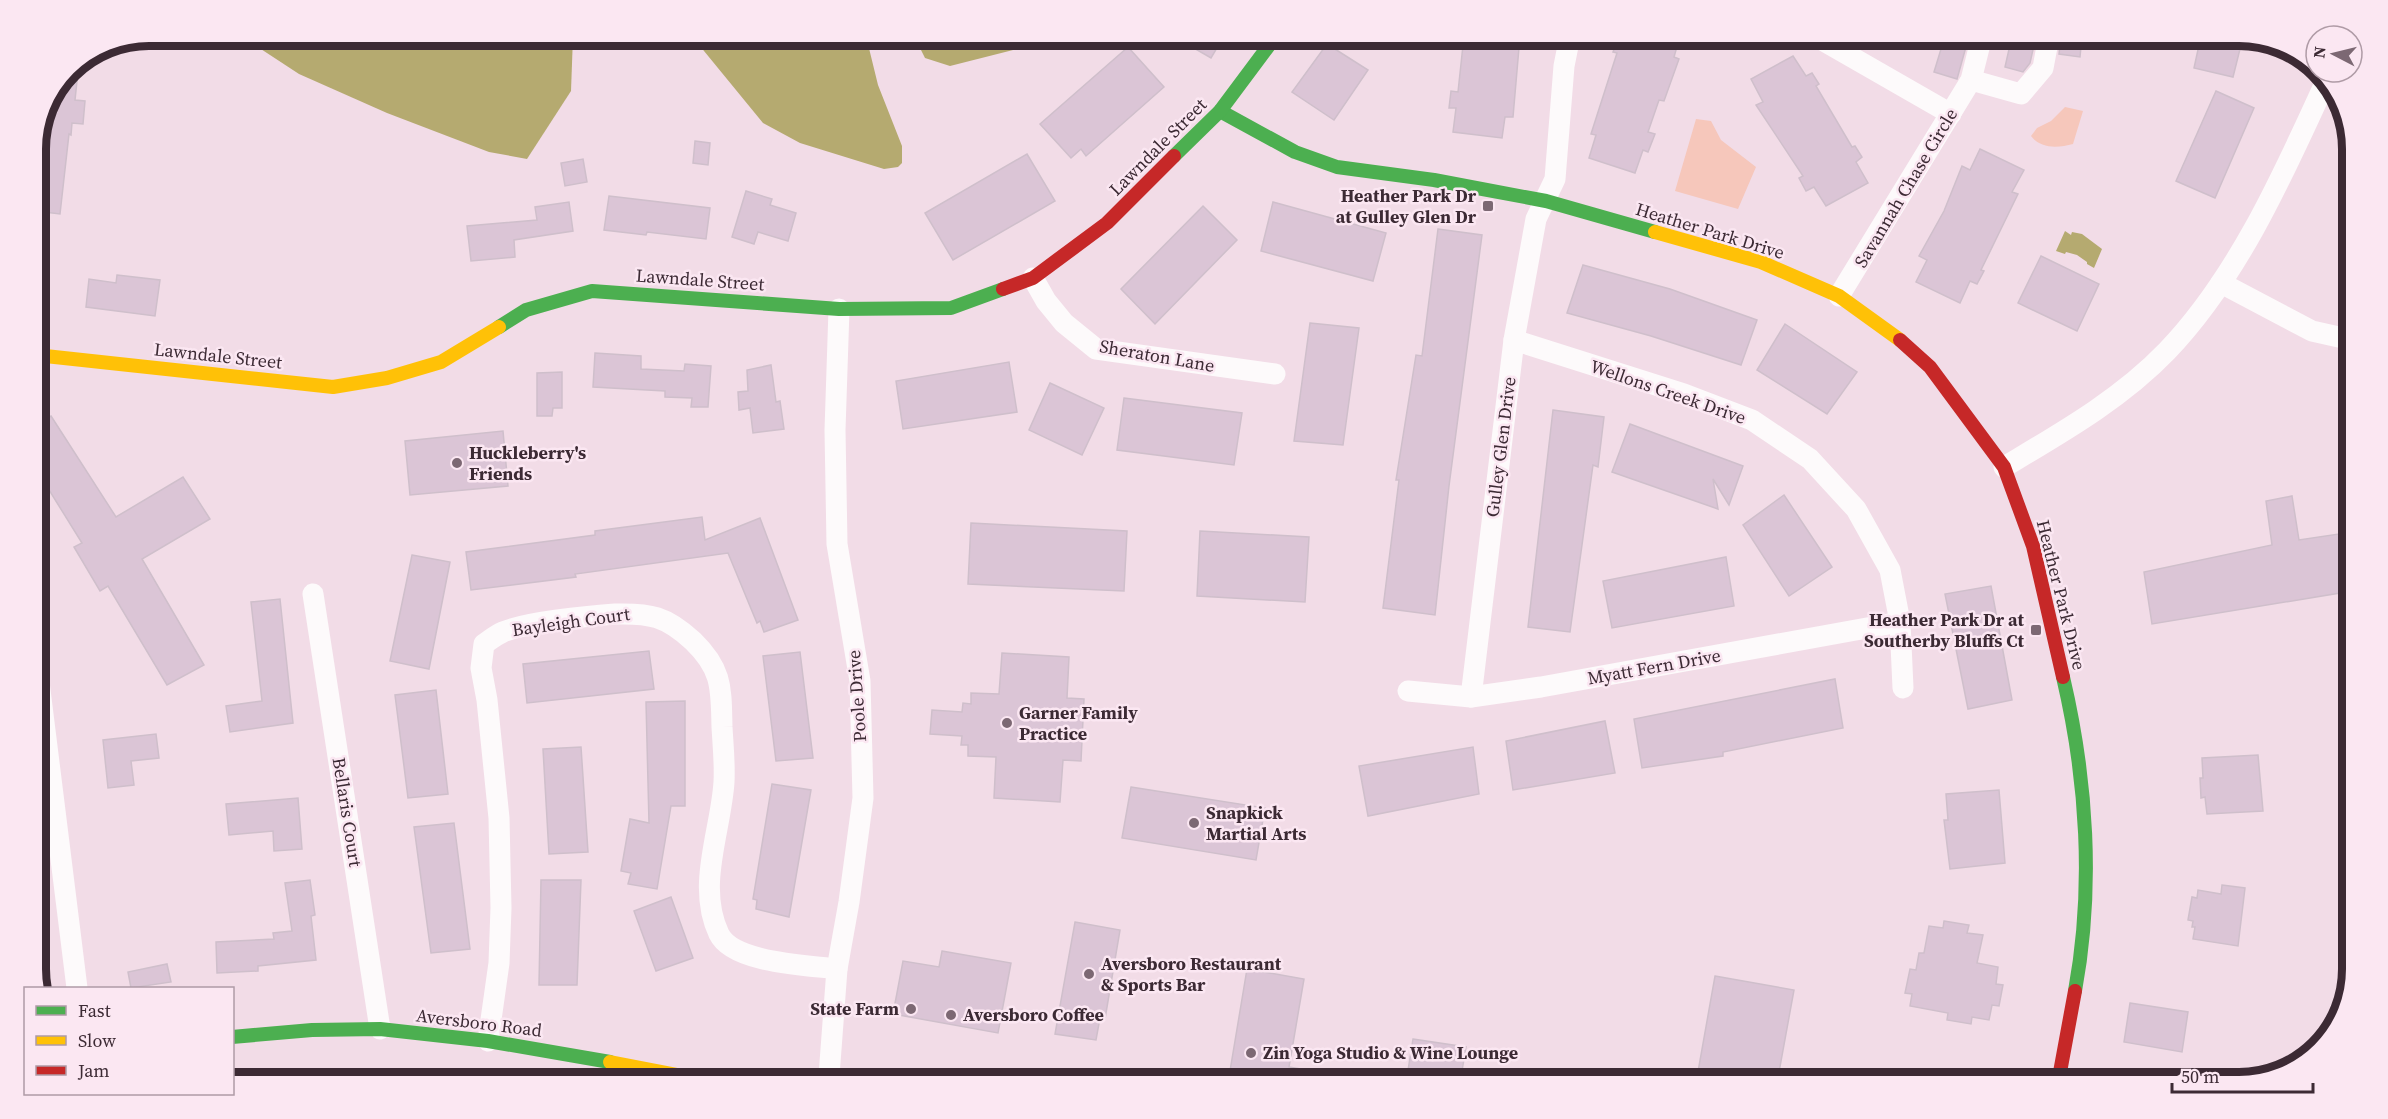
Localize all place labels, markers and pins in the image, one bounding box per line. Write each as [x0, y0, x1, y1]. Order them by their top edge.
place label: Heather Park Dr at Gulley Glen Dr [1336, 183, 1477, 229]
marker: Heather Park Dr at Gulley Glen Dr [1481, 199, 1495, 213]
place label: Huckleberry's Friends [469, 440, 586, 486]
marker: Huckleberry's Friends [450, 456, 464, 470]
place label: Heather Park Dr at Southerby Bluffs Ct [1864, 607, 2025, 653]
marker: Heather Park Dr at Southerby Bluffs Ct [2029, 623, 2043, 637]
place label: Garner Family Practice [1019, 700, 1138, 746]
marker: Garner Family Practice [1000, 716, 1014, 730]
place label: Snapkick Martial Arts [1206, 800, 1307, 846]
marker: Snapkick Martial Arts [1187, 816, 1201, 830]
place label: Aversboro Restaurant & Sports Bar [1101, 951, 1282, 997]
marker: Aversboro Restaurant & Sports Bar [1082, 967, 1096, 981]
place label: State Farm [810, 996, 899, 1021]
marker: State Farm [904, 1002, 918, 1016]
place label: Aversboro Coffee [963, 1002, 1104, 1027]
marker: Aversboro Coffee [944, 1008, 958, 1022]
place label: Zin Yoga Studio & Wine Lounge [1263, 1040, 1518, 1065]
marker: Zin Yoga Studio & Wine Lounge [1244, 1046, 1258, 1060]

